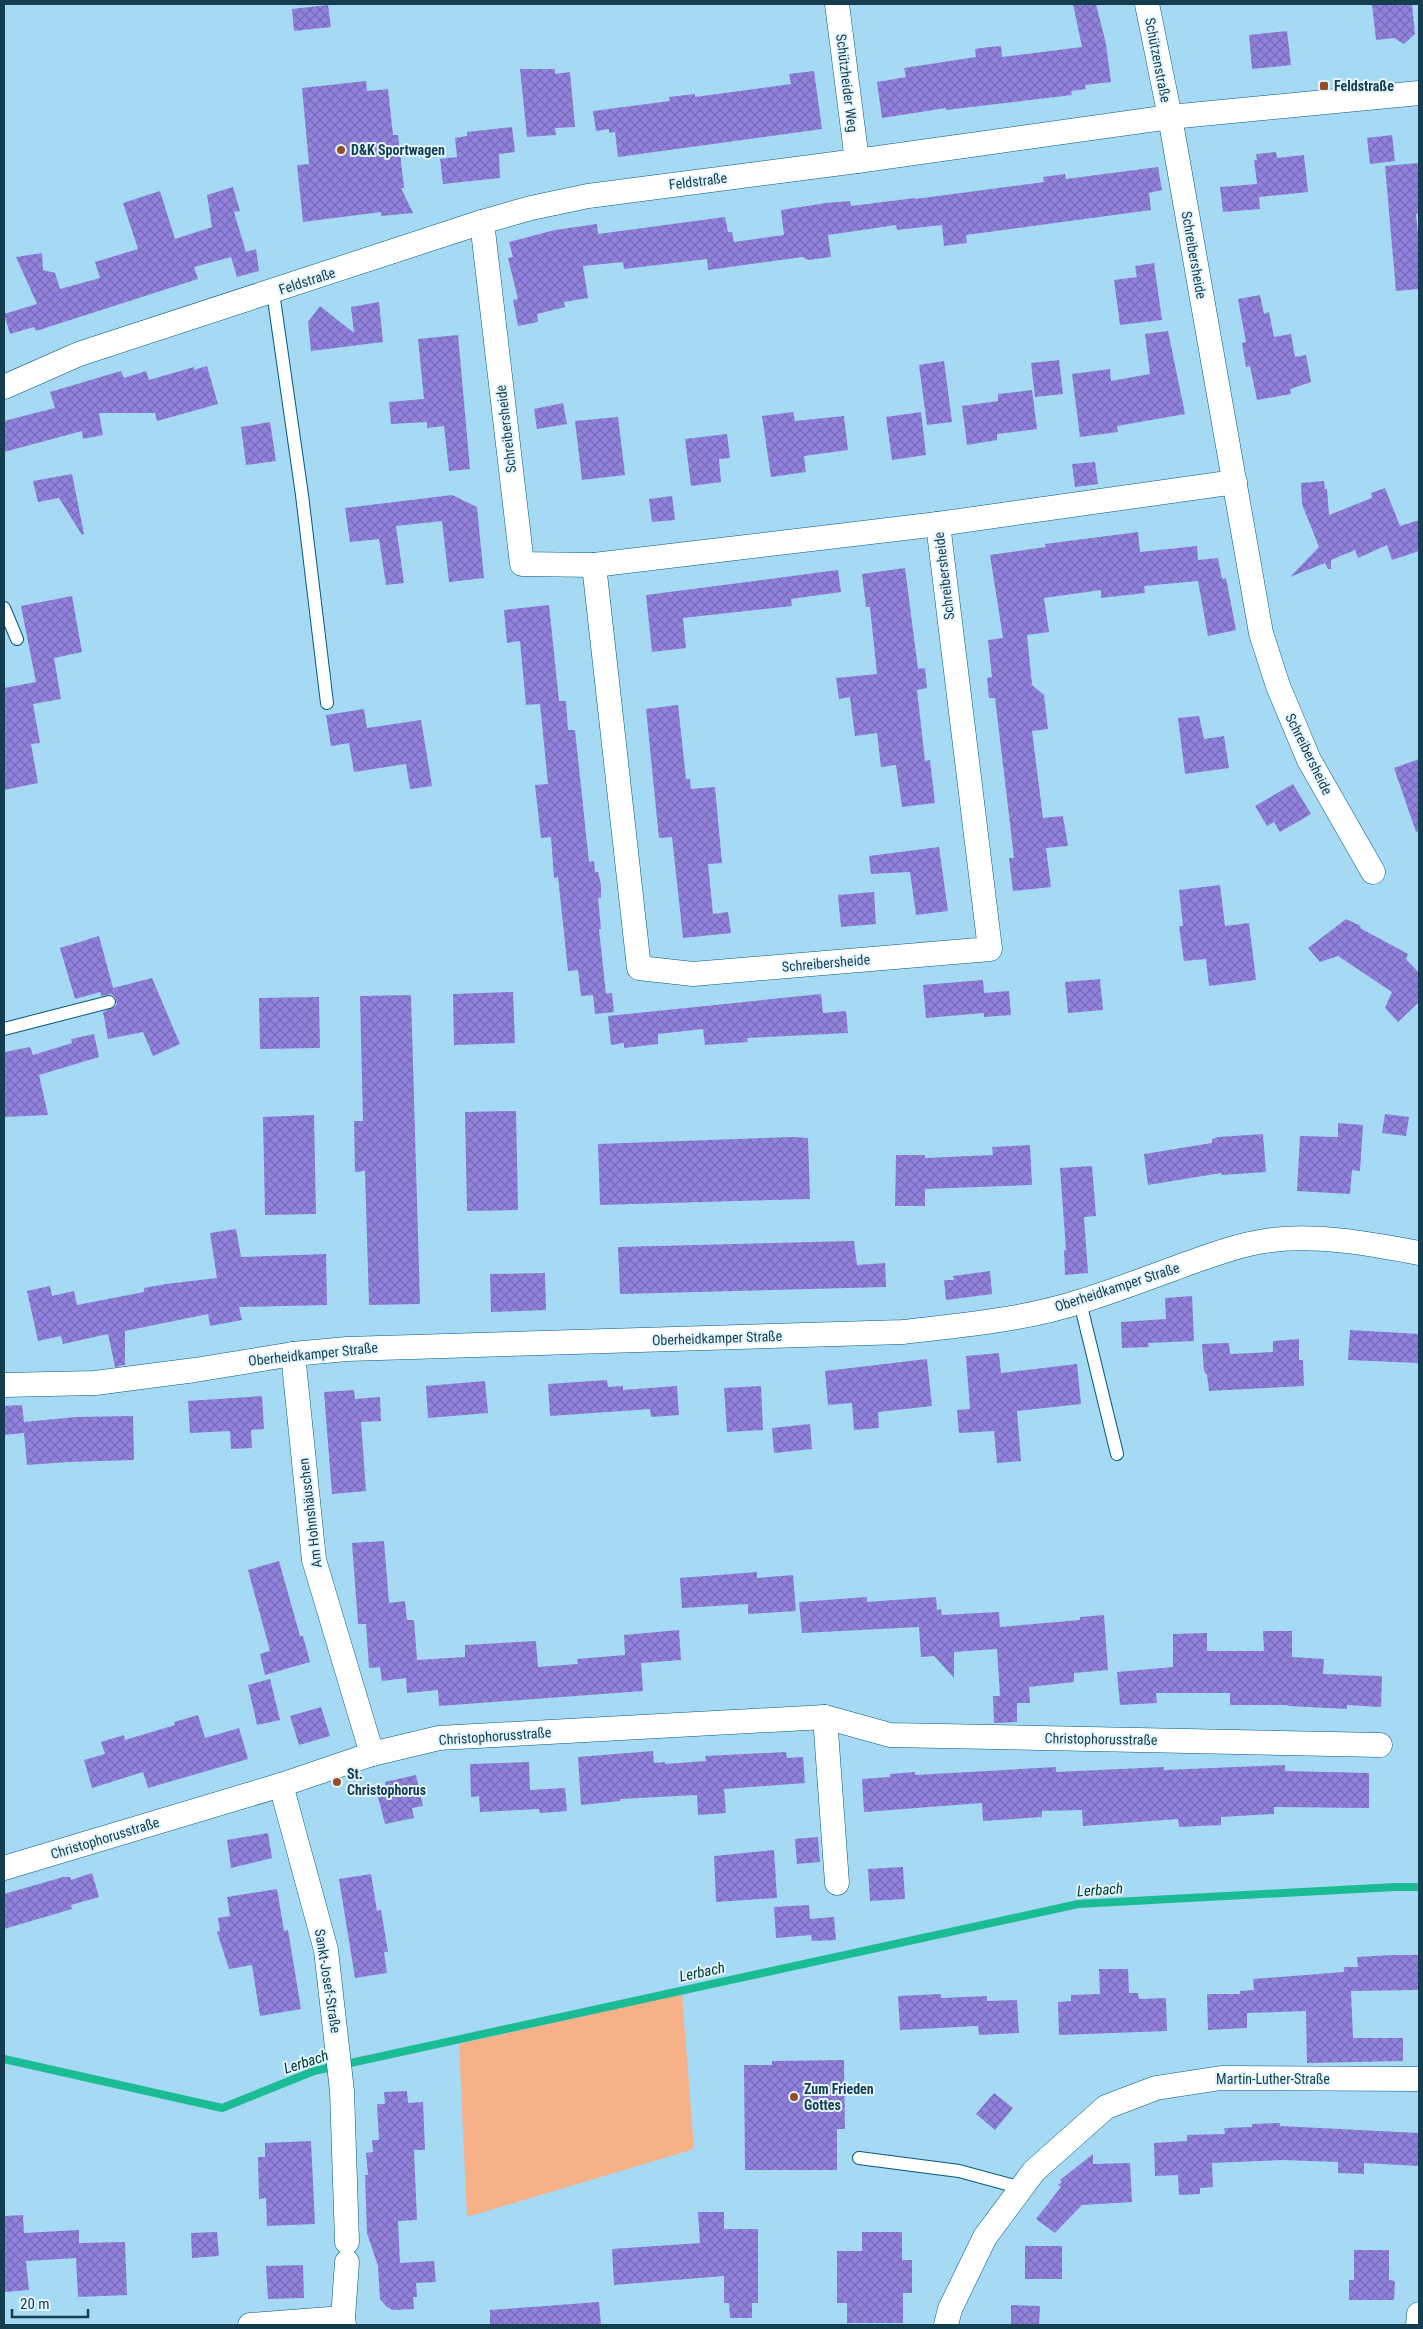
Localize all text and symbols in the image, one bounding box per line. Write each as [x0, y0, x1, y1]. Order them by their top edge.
street label: Schützenstraße [1142, 16, 1174, 104]
street label: Schützheider Weg [833, 33, 861, 133]
place label: Feldstraße [1334, 78, 1394, 94]
marker: Feldstraße [1318, 80, 1330, 92]
place label: D&K Sportwagen [351, 142, 445, 158]
marker: D&K Sportwagen [335, 144, 347, 156]
street label: Feldstraße [668, 169, 728, 192]
street label: Schreibersheide [1178, 210, 1210, 300]
street label: Feldstraße [277, 264, 338, 298]
street label: Schreibersheide [493, 384, 519, 474]
street label: Schreibersheide [931, 531, 957, 621]
street label: Schreibersheide [1282, 711, 1336, 798]
street label: Schreibersheide [781, 951, 871, 975]
street label: Oberheidkamper Straße [1053, 1259, 1182, 1315]
street label: Oberheidkamper Straße [652, 1328, 783, 1348]
street label: Oberheidkamper Straße [247, 1339, 379, 1369]
street label: Am Hohnshäuschen [295, 1457, 325, 1569]
street label: Christophorusstraße [438, 1724, 552, 1748]
street label: Christophorusstraße [1044, 1730, 1158, 1748]
place label: St. Christophorus [347, 1766, 426, 1798]
marker: St. Christophorus [331, 1776, 343, 1788]
street label: Christophorusstraße [49, 1814, 162, 1862]
water label: Lerbach [1076, 1879, 1124, 1901]
street label: Sankt-Josef-Straße [312, 1928, 344, 2035]
water label: Lerbach [678, 1958, 726, 1986]
water label: Lerbach [281, 2046, 331, 2078]
street label: Martin-Luther-Straße [1216, 2071, 1330, 2087]
place label: Zum Frieden Gottes [804, 2081, 874, 2113]
marker: Zum Frieden Gottes [788, 2091, 800, 2103]
scale bar [12, 2286, 89, 2318]
text: 20 m [20, 2295, 50, 2313]

